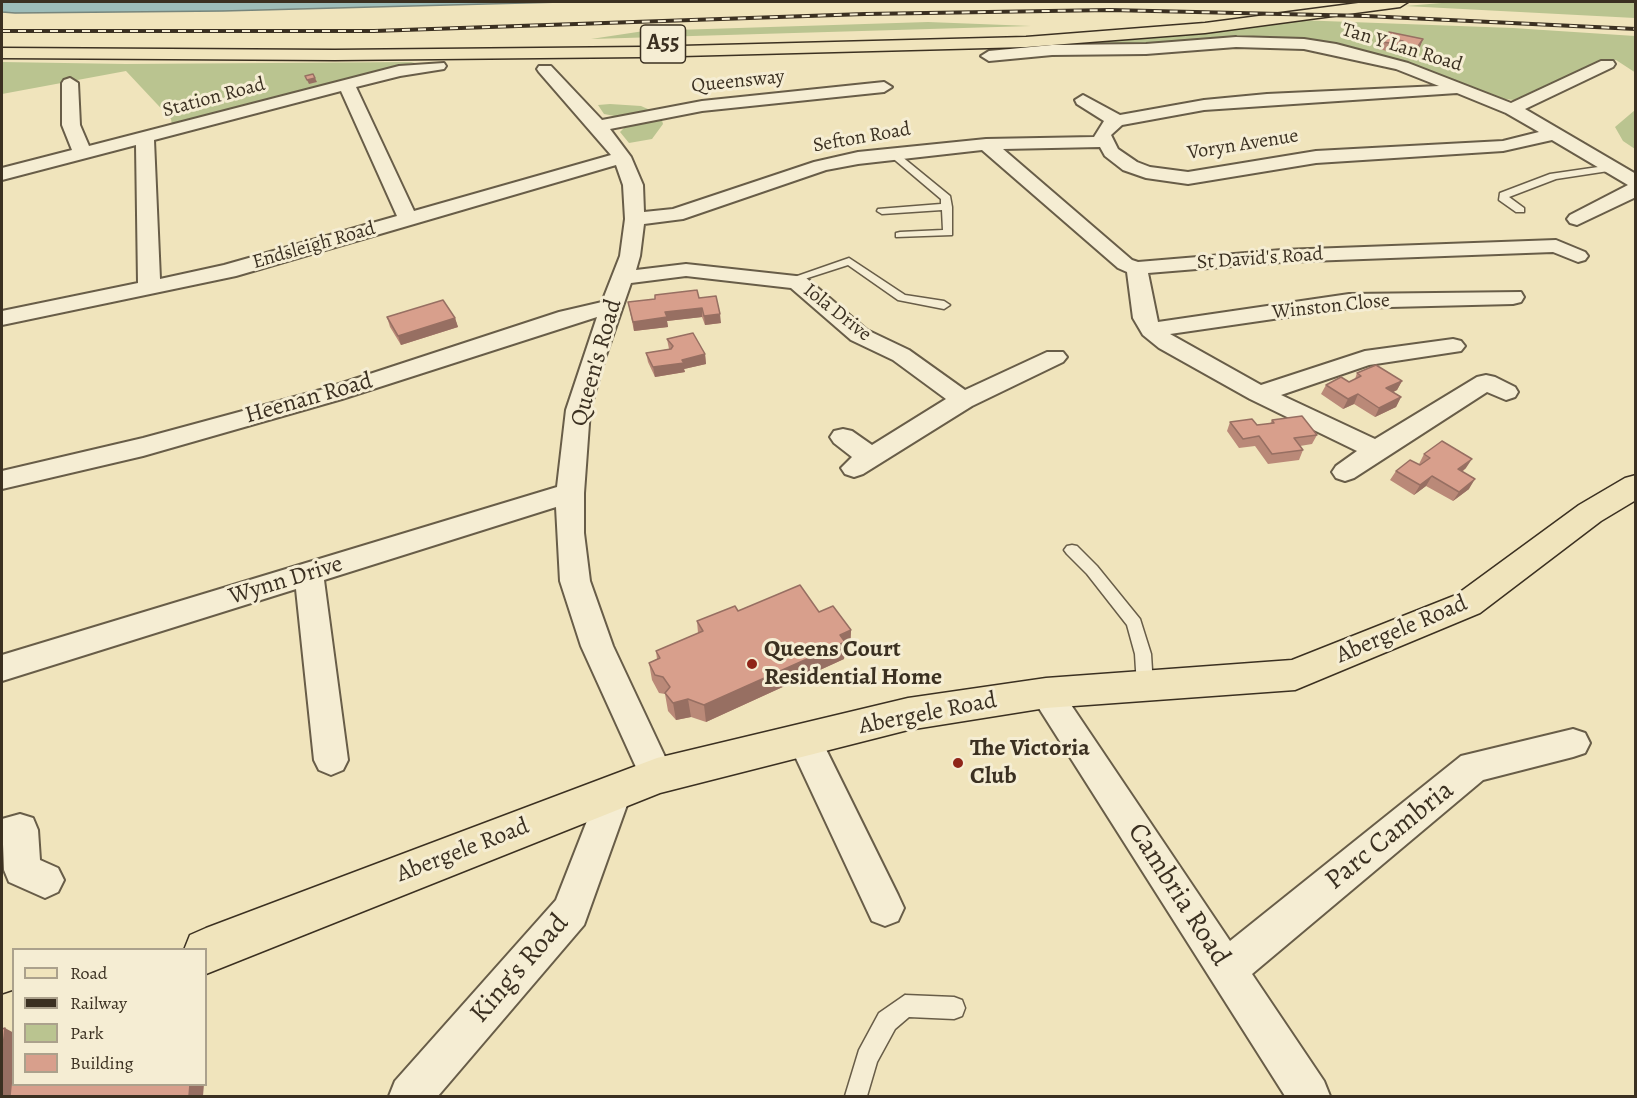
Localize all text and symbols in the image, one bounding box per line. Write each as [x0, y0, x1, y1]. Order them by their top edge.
street label: Tan Y Lan Road [1339, 18, 1465, 78]
road number: A55 [640, 25, 686, 63]
street label: Queensway [690, 65, 786, 99]
street label: Station Road [160, 73, 268, 123]
street label: Sefton Road [811, 118, 913, 158]
street label: Voryn Avenue [1186, 124, 1300, 166]
street label: Endsleigh Road [250, 217, 378, 275]
street label: St David's Road [1196, 243, 1324, 275]
street label: Iola Drive [798, 279, 876, 347]
street label: Winston Close [1271, 289, 1391, 325]
street label: Queen's Road [565, 296, 629, 430]
street label: Heenan Road [242, 367, 376, 431]
street label: Wynn Drive [226, 550, 346, 612]
street label: Abergele Road [1332, 589, 1472, 671]
place label: Queens Court Residential Home [764, 636, 942, 692]
marker: Queens Court Residential Home [745, 657, 759, 671]
street label: Abergele Road [857, 687, 999, 741]
place label: The Victoria Club [970, 735, 1090, 791]
marker: The Victoria Club [951, 756, 965, 770]
street label: Parc Cambria [1319, 774, 1461, 898]
street label: Abergele Road [393, 813, 533, 889]
street label: Cambria Road [1119, 817, 1237, 973]
street label: King's Road [464, 908, 576, 1030]
legend [12, 948, 207, 1086]
text: Road [70, 961, 107, 985]
text: Railway [70, 991, 127, 1015]
text: Park [70, 1021, 104, 1045]
text: Building [70, 1051, 134, 1075]

